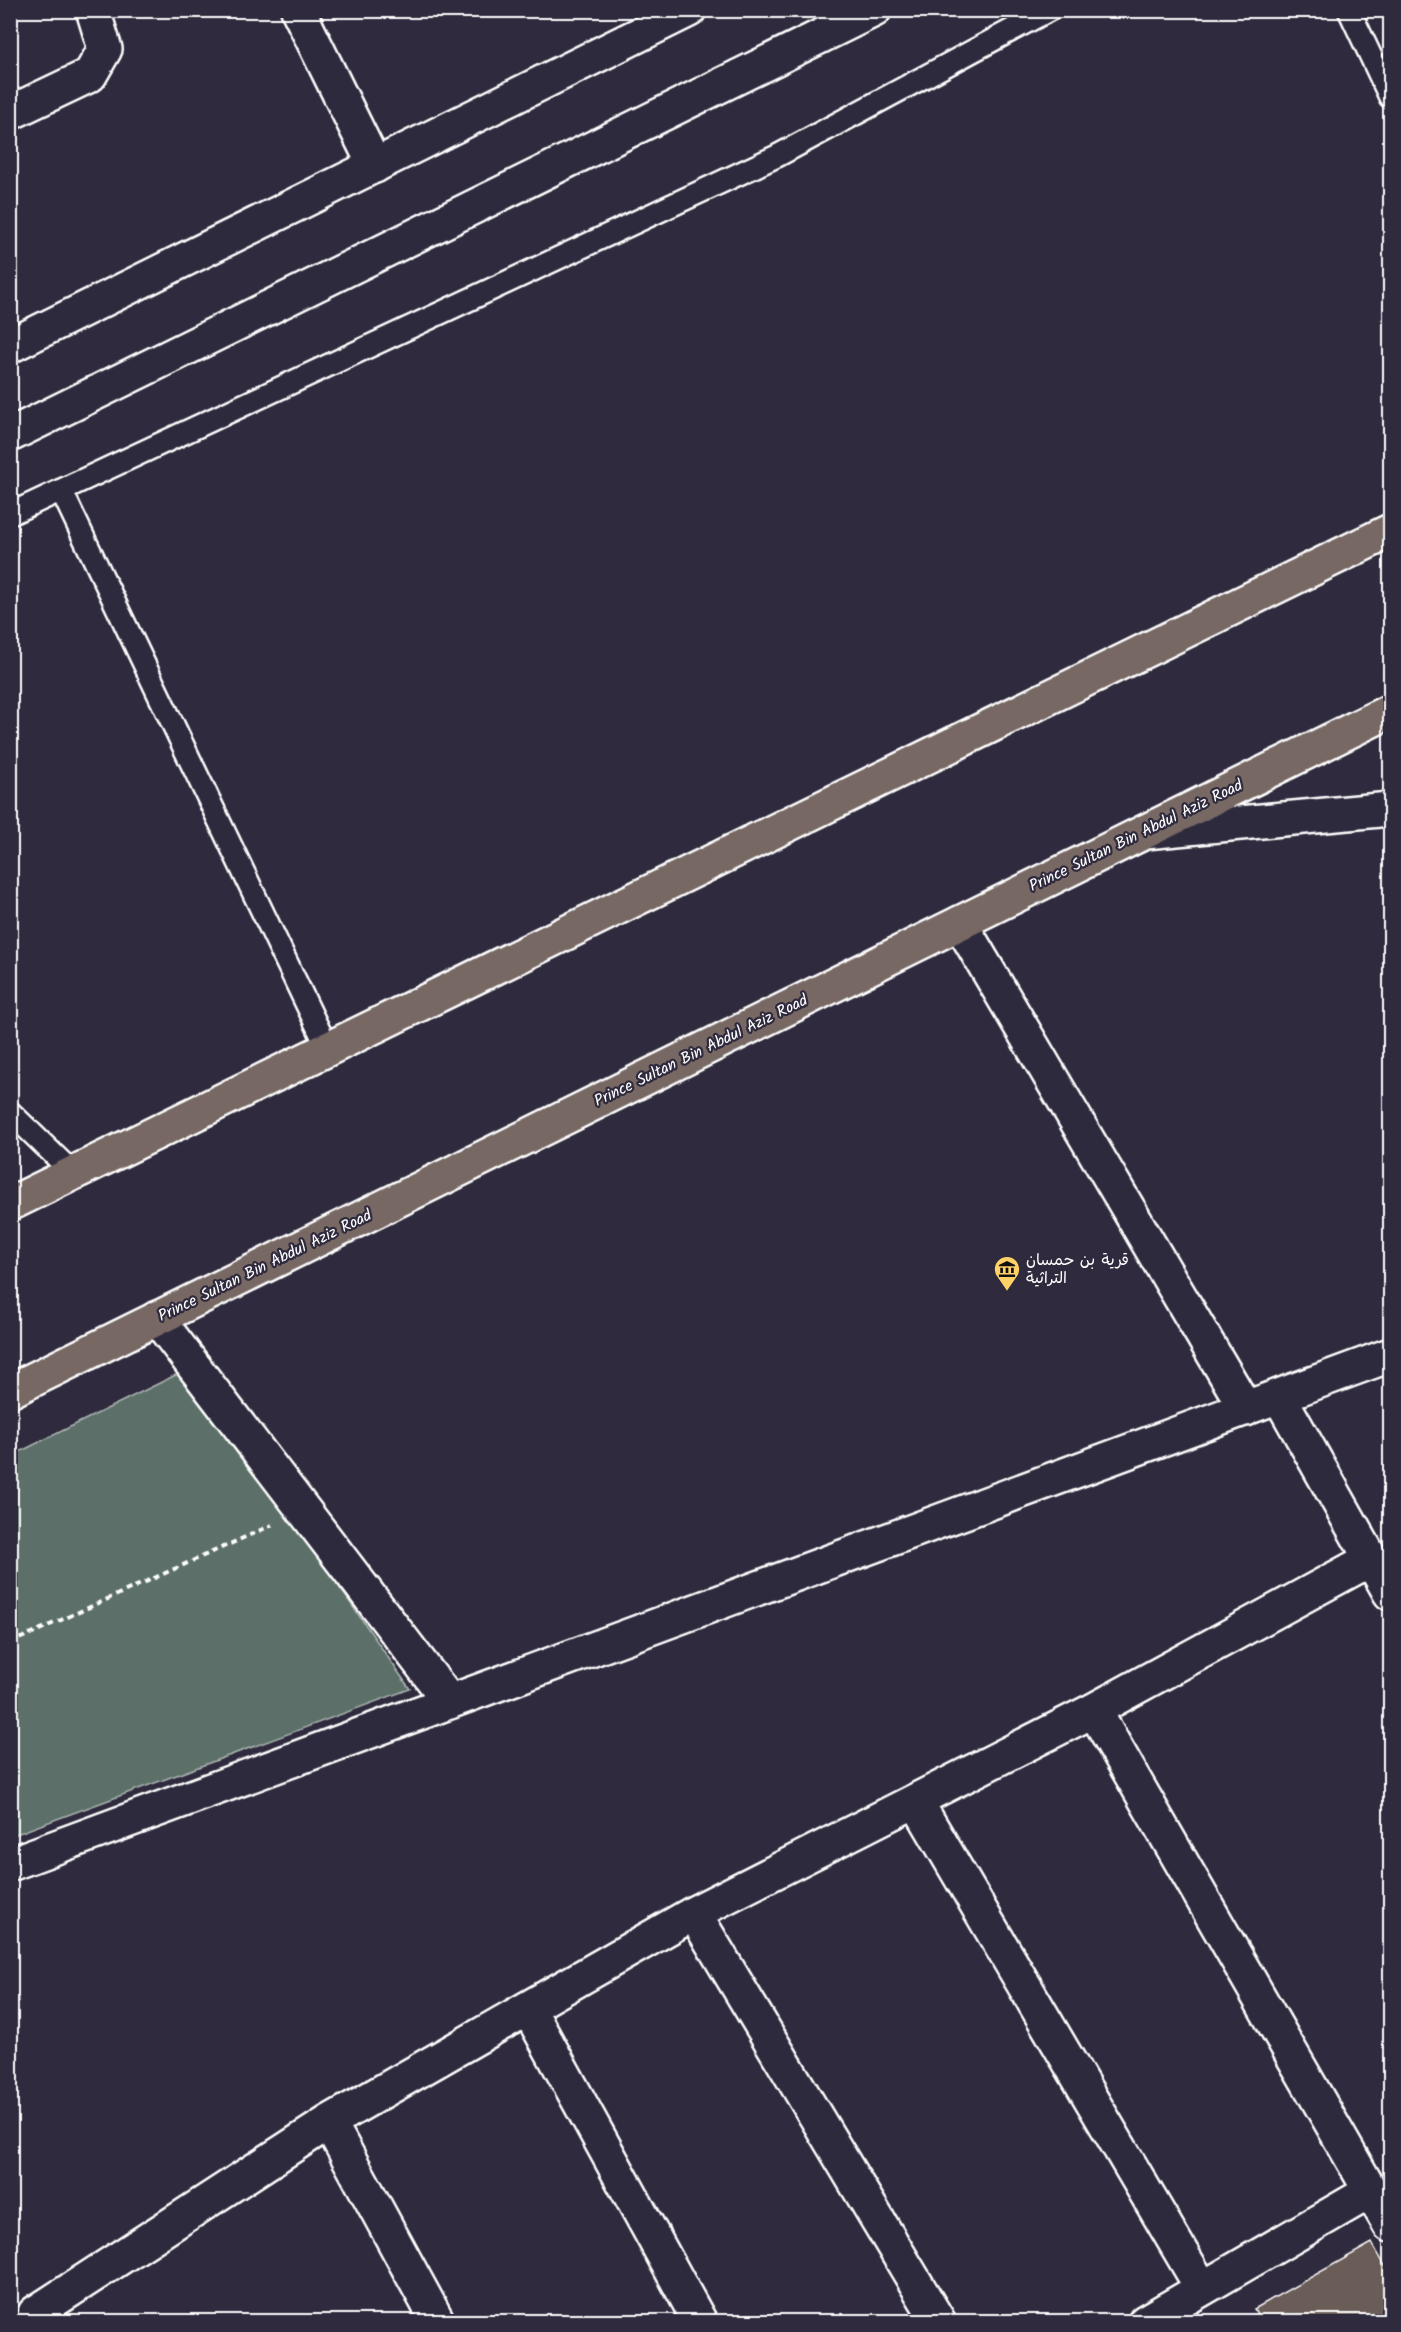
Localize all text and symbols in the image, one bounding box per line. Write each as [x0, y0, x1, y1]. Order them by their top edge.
street label: Prince Sultan Bin Abdul Aziz Road [1025, 773, 1248, 899]
street label: Prince Sultan Bin Abdul Aziz Road [590, 988, 813, 1114]
street label: Prince Sultan Bin Abdul Aziz Road [154, 1203, 377, 1329]
place label: قرية بن حمسان التراثية [1026, 1248, 1129, 1291]
museum icon: قرية بن حمسان التراثية [992, 1254, 1022, 1292]

